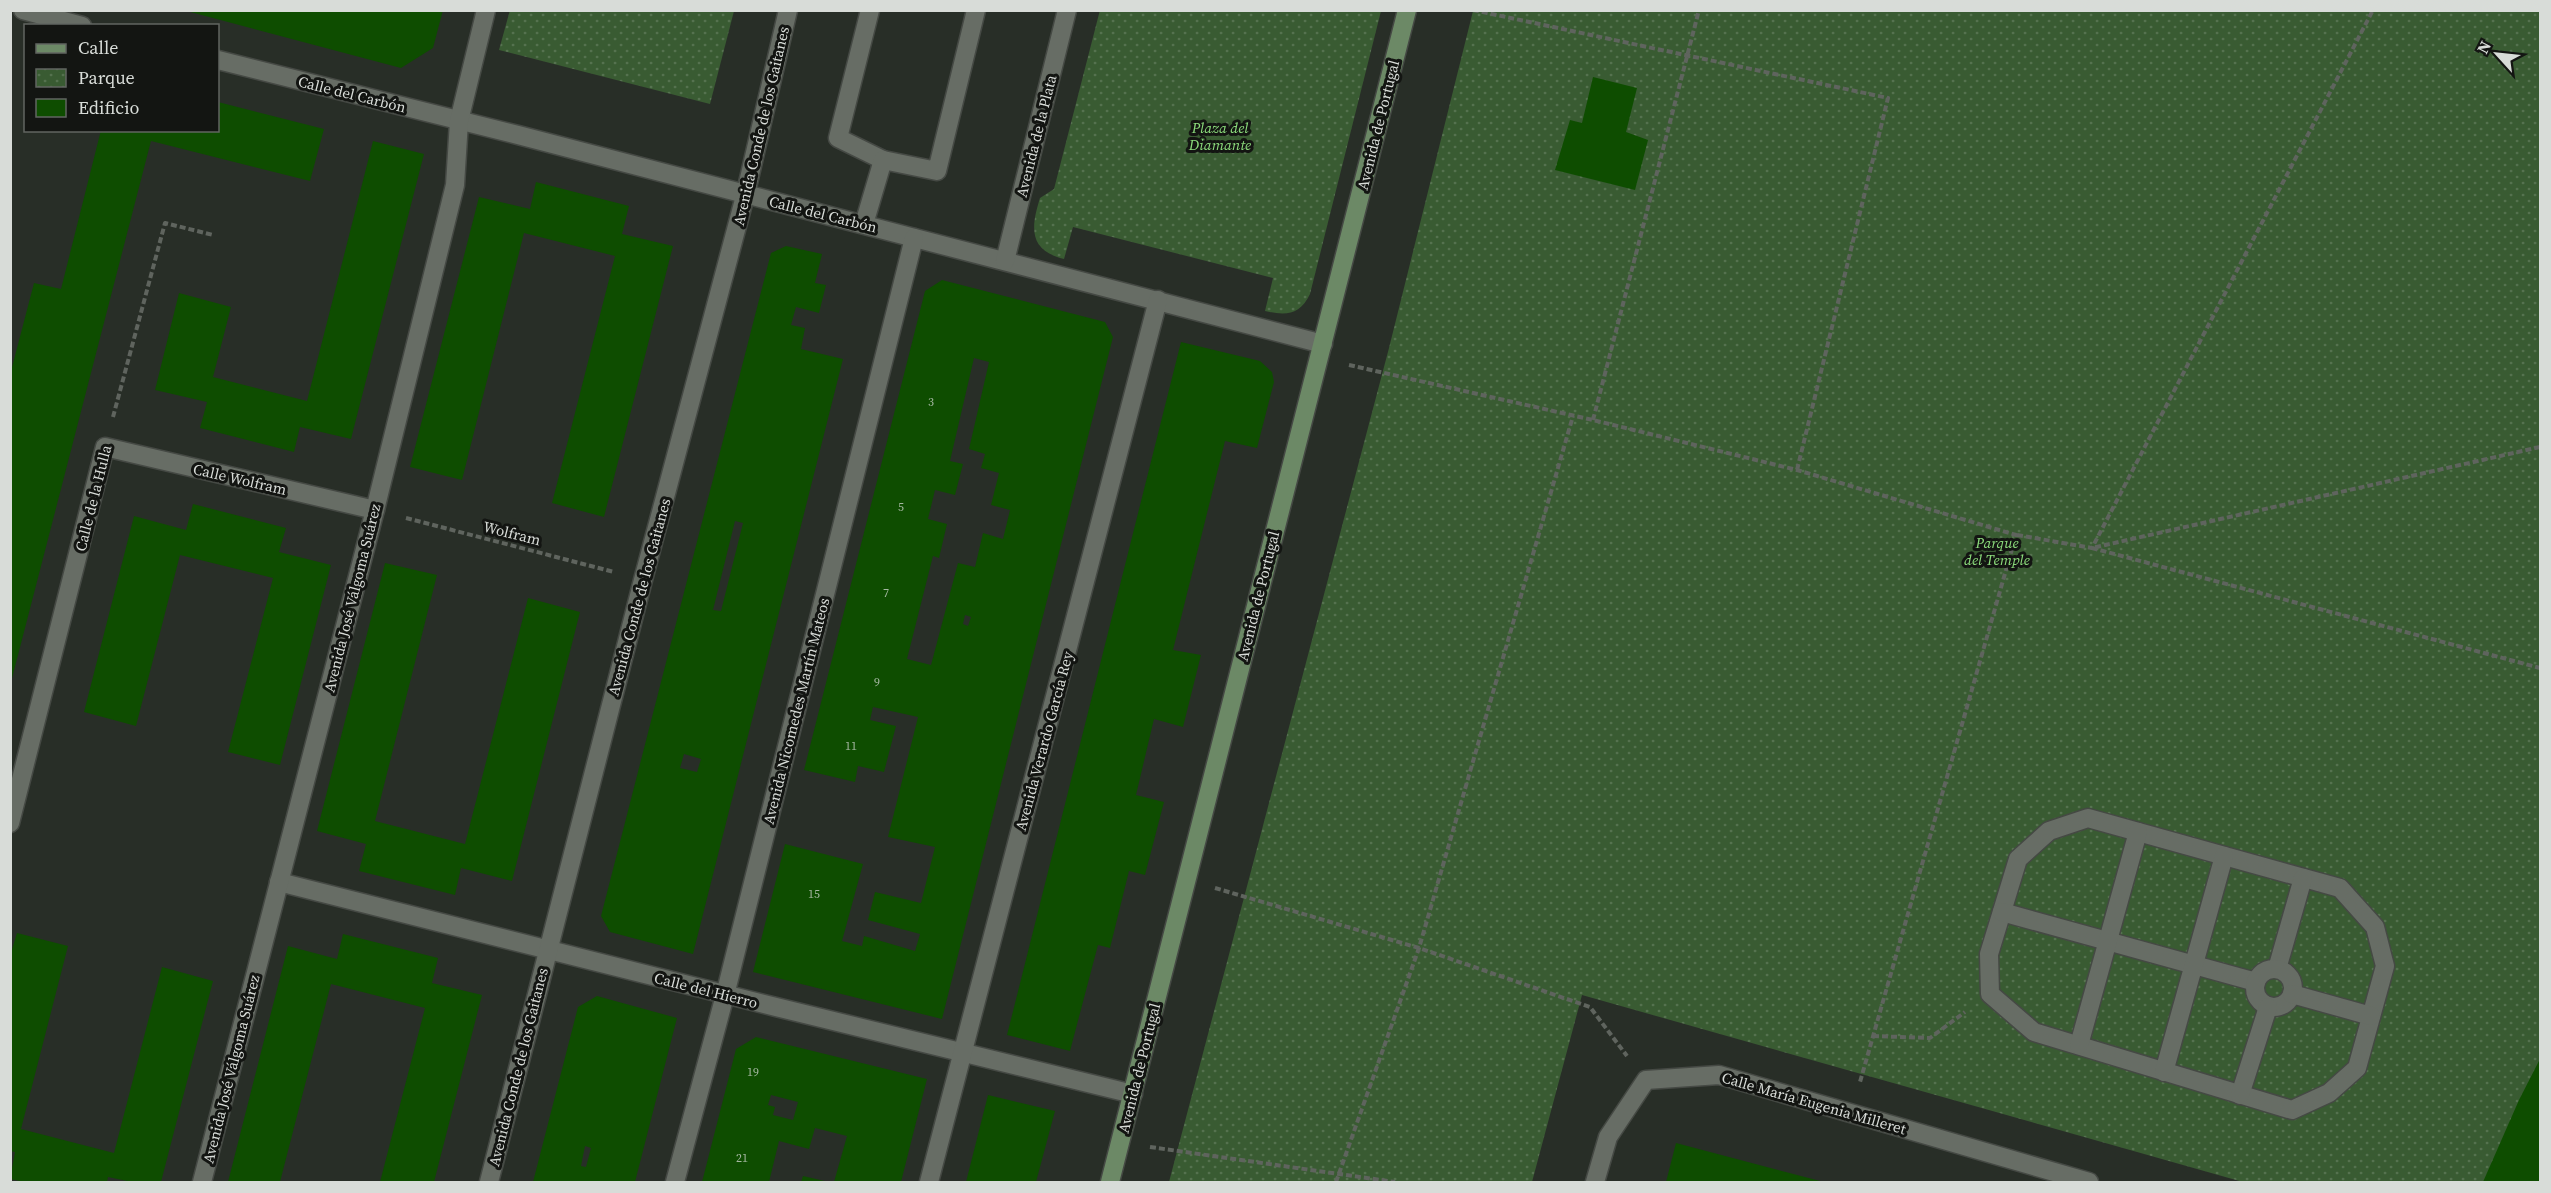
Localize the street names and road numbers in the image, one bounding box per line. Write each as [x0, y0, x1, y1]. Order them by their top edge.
street label: Avenida Conde de los Gaitanes [728, 24, 794, 228]
street label: Avenida de Portugal [1352, 57, 1404, 192]
street label: Calle del Carbón [296, 70, 408, 118]
street label: Avenida de la Plata [1011, 72, 1061, 199]
street label: Calle del Carbón [767, 190, 879, 238]
street label: Calle de la Hulla [70, 442, 116, 553]
street label: Calle Wolfram [191, 458, 289, 500]
street label: Avenida Conde de los Gaitanes [602, 496, 676, 698]
street label: Avenida José Válgoma Suárez [318, 501, 386, 694]
street label: Wolfram [481, 516, 543, 550]
street label: Avenida de Portugal [1232, 528, 1284, 663]
street label: Avenida Nicomedes Martín Mateos [758, 595, 834, 827]
street label: Avenida Verardo García Rey [1010, 649, 1078, 833]
street label: Avenida Conde de los Gaitanes [483, 966, 553, 1168]
street label: Calle del Hierro [652, 967, 760, 1013]
street label: Avenida José Válgoma Suárez [197, 972, 265, 1165]
street label: Avenida de Portugal [1113, 1000, 1165, 1135]
street label: Calle María Eugenia Milleret [1719, 1067, 1909, 1139]

